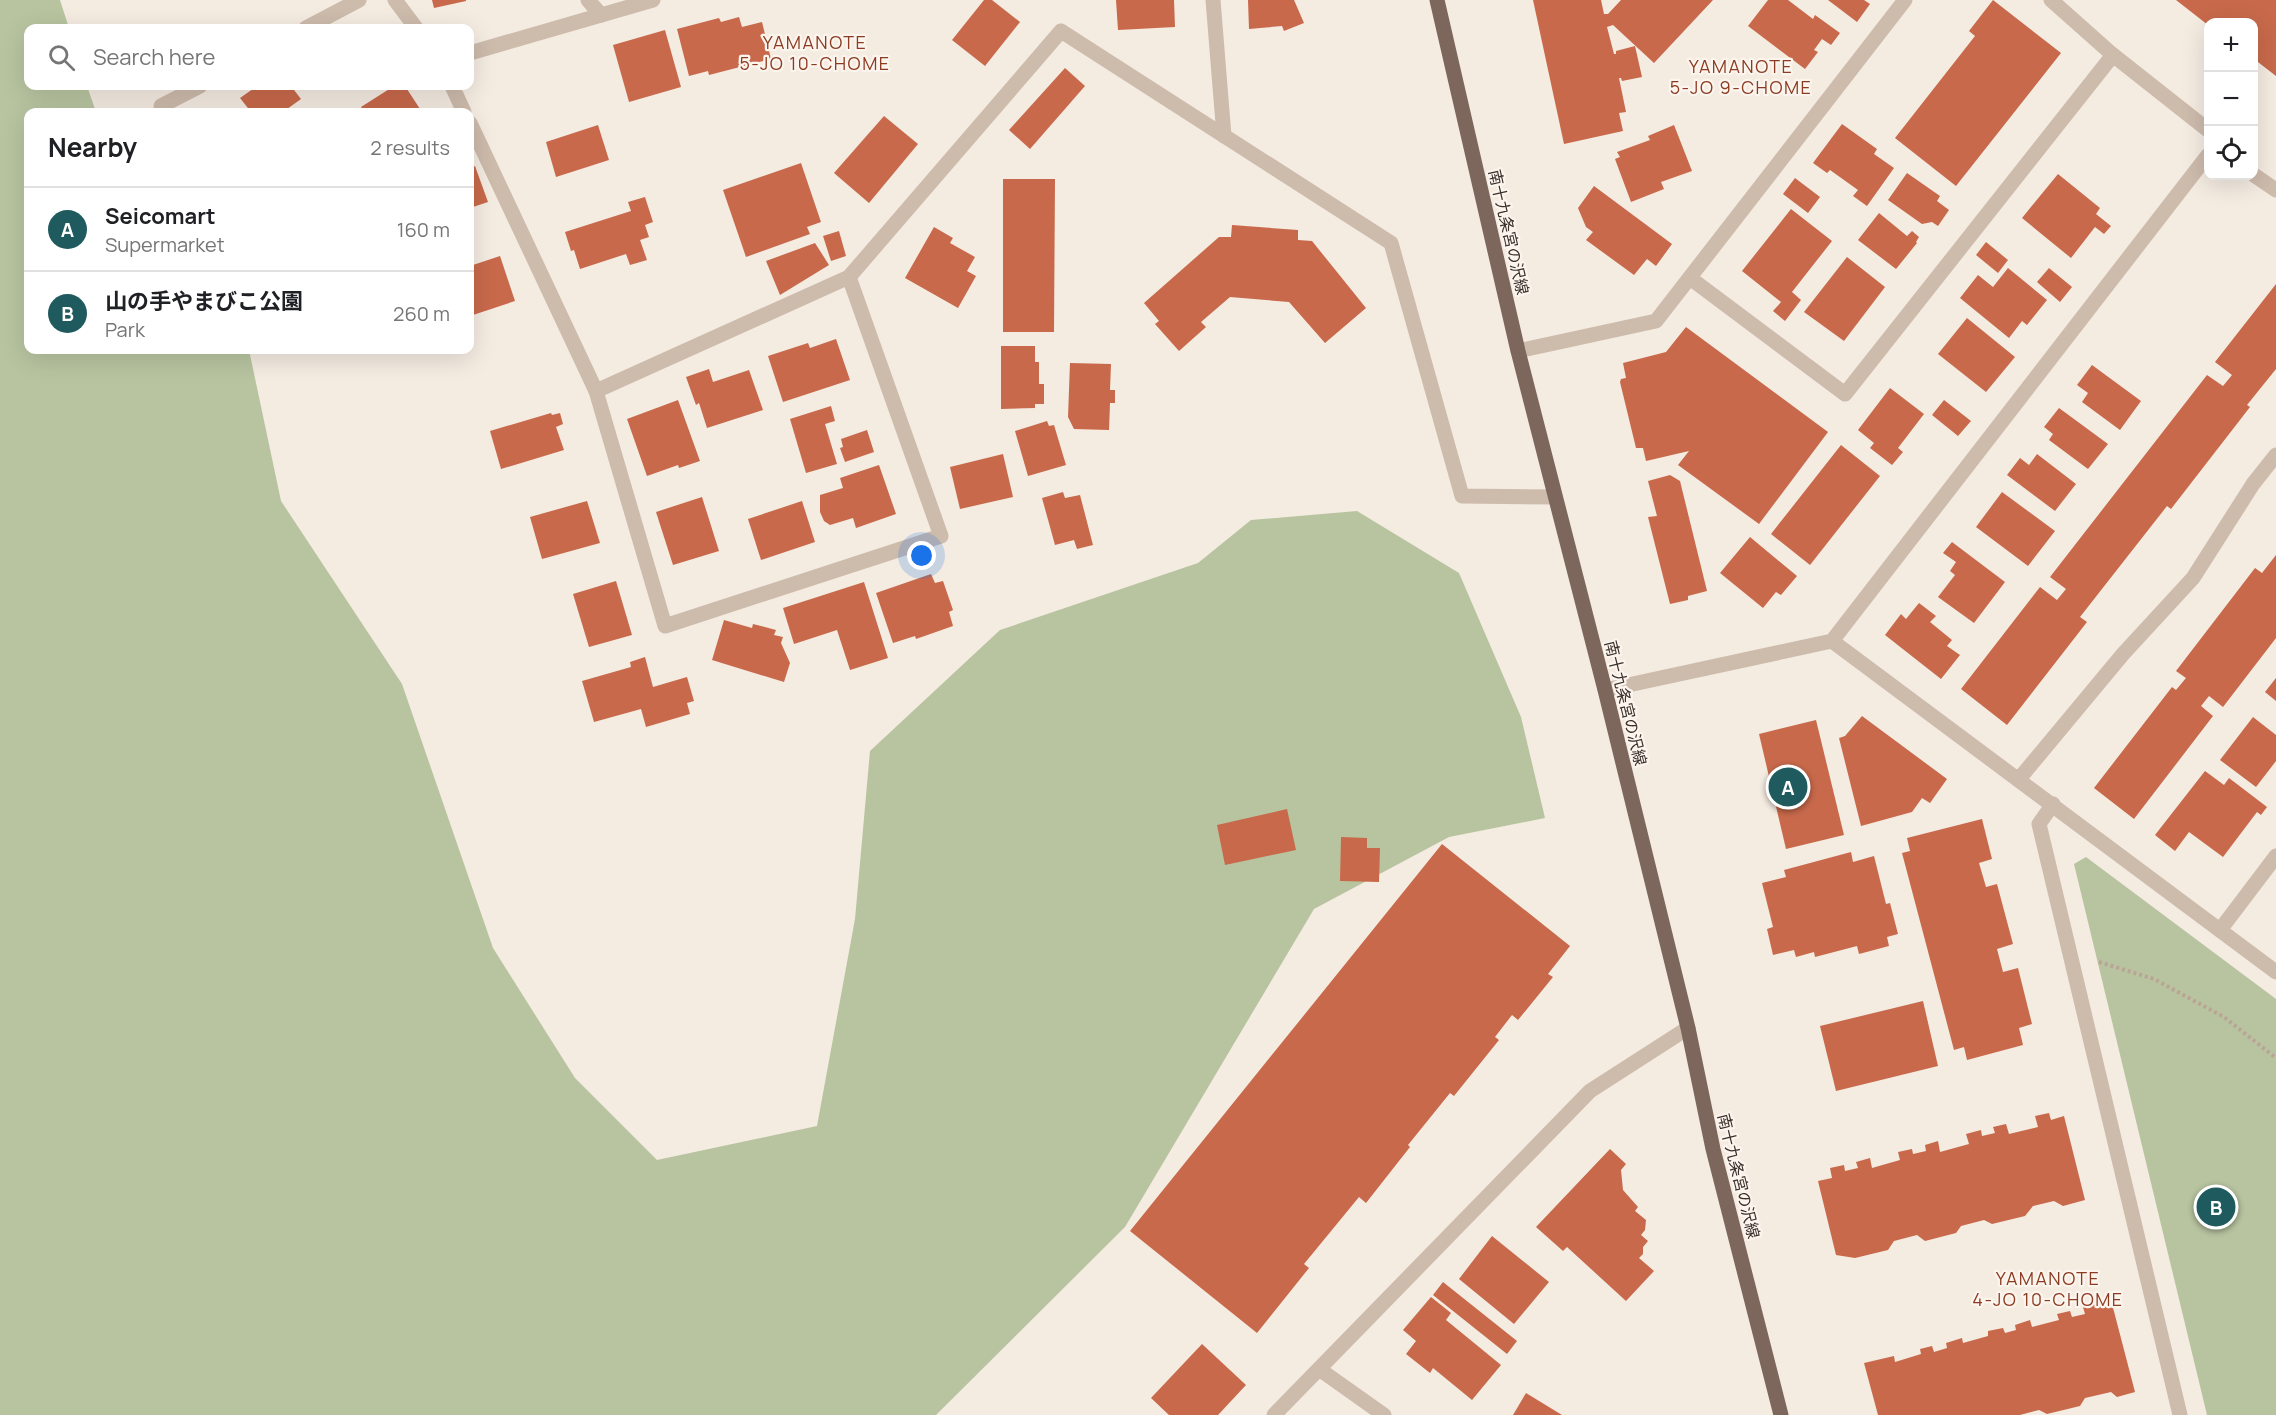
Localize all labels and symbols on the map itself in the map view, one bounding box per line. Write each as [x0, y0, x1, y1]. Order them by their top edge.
district label: YAMANOTE 5-JO 10-CHOME [739, 30, 891, 75]
district label: YAMANOTE 5-JO 9-CHOME [1670, 54, 1812, 99]
street label: 南十九条宮の沢線 [1484, 167, 1534, 297]
your location [907, 541, 936, 570]
street label: 南十九条宮の沢線 [1600, 638, 1652, 768]
pin: A [1768, 764, 1808, 810]
street label: 南十九条宮の沢線 [1713, 1111, 1765, 1241]
pin: B [2196, 1184, 2236, 1230]
district label: YAMANOTE 4-JO 10-CHOME [1972, 1266, 2124, 1311]

